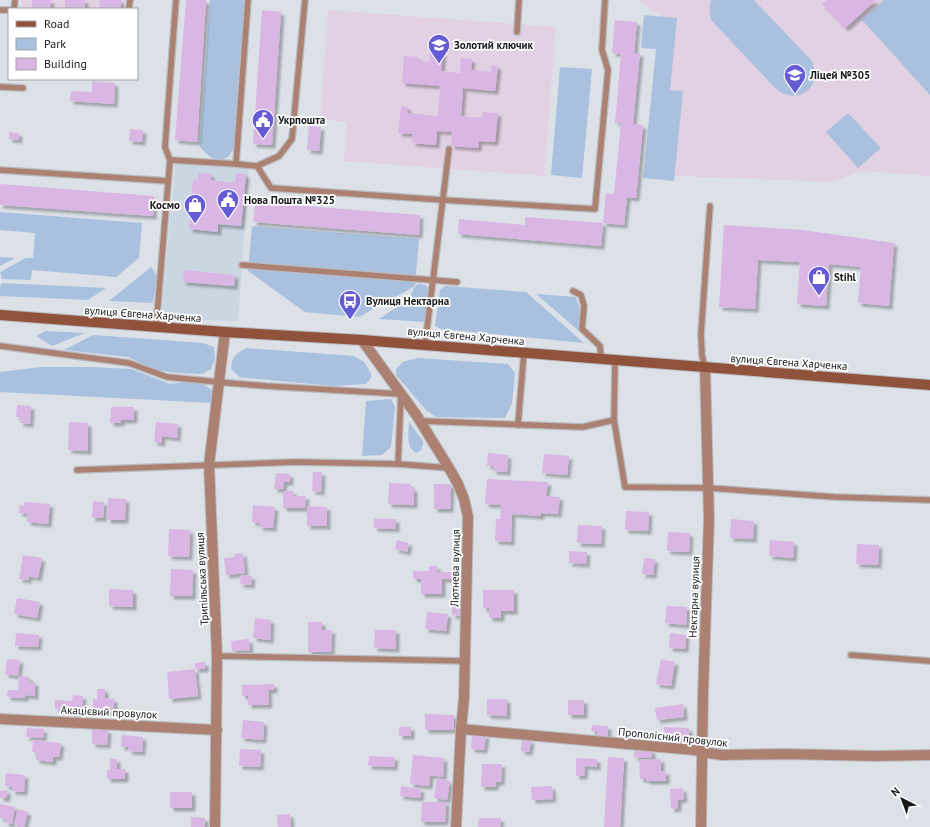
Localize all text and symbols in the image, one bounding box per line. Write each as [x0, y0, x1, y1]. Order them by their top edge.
legend [8, 8, 138, 80]
text: Road [44, 16, 69, 31]
school or university icon: Золотий ключик [426, 32, 452, 65]
text: Park [44, 36, 66, 51]
place label: Золотий ключик [454, 38, 534, 52]
text: Building [44, 56, 87, 71]
school or university icon: Ліцей №305 [782, 62, 808, 95]
place label: Ліцей №305 [809, 68, 870, 82]
public building icon: Укрпошта [250, 107, 276, 140]
place label: Укрпошта [277, 113, 325, 127]
public building icon: Нова Пошта №325 [215, 187, 241, 220]
shop icon: Космо [182, 192, 208, 225]
place label: Нова Пошта №325 [244, 193, 335, 207]
place label: Космо [150, 198, 180, 212]
shop icon: Stihl [806, 264, 832, 297]
place label: Stihl [834, 270, 857, 284]
bus stop icon: Вулиця Нектарна [337, 288, 363, 321]
place label: Вулиця Нектарна [366, 294, 449, 308]
street label: вулиця Євгена Харченка [84, 303, 202, 325]
street label: вулиця Євгена Харченка [407, 324, 525, 348]
street label: вулиця Євгена Харченка [730, 351, 848, 373]
street label: Лютнева вулиця [447, 529, 463, 608]
street label: Трипільська вулиця [193, 532, 211, 626]
street label: Нектарна вулиця [686, 556, 702, 638]
street label: Акацієвий провулок [60, 702, 158, 722]
street label: Прополісний провулок [618, 724, 729, 750]
north arrow [882, 779, 922, 819]
text: N [888, 784, 903, 799]

